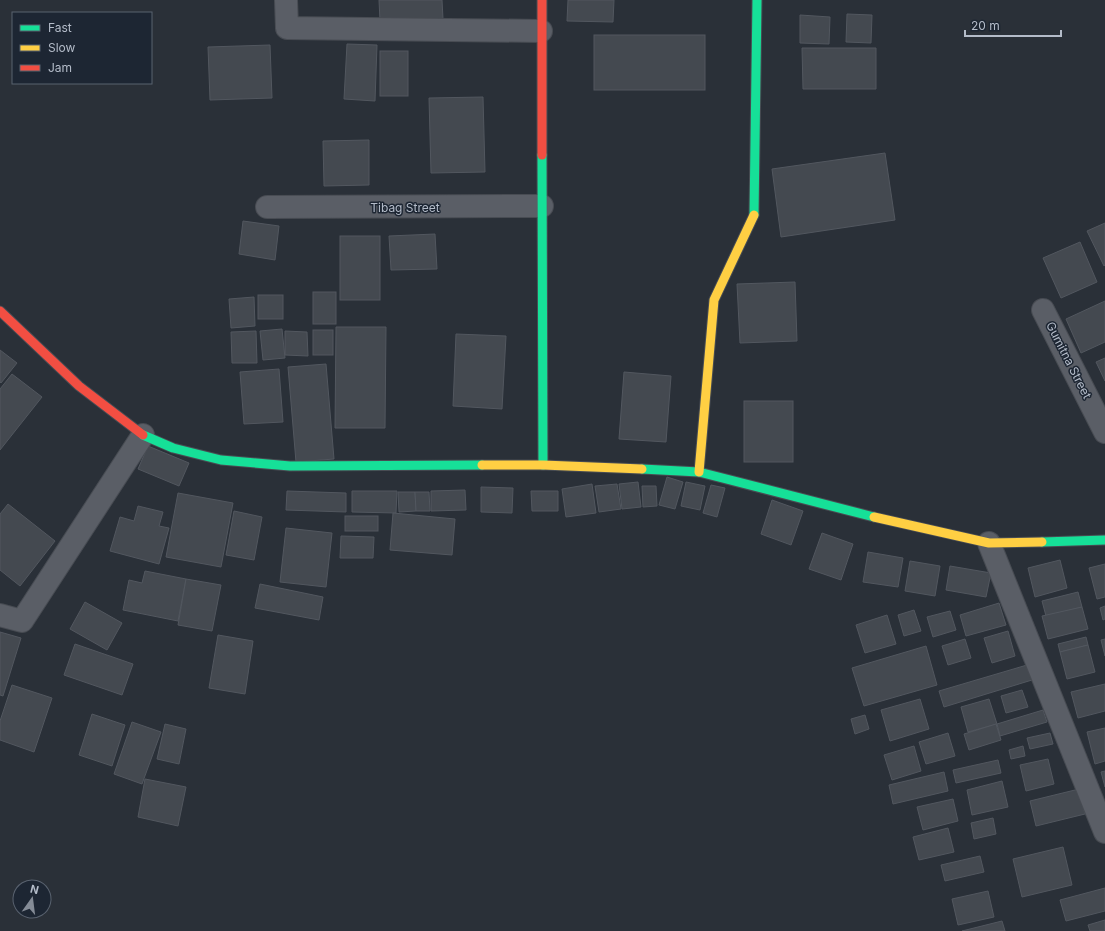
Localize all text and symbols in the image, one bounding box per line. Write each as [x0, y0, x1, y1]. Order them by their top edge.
legend [12, 12, 152, 84]
scale bar [965, 12, 1061, 38]
text: 20 m [971, 18, 1000, 33]
text: Fast [48, 20, 72, 35]
text: Slow [48, 40, 76, 55]
text: Jam [48, 60, 72, 75]
street label: Tibag Street [370, 200, 440, 215]
street label: Gumitna Street [1043, 319, 1095, 401]
north arrow [12, 879, 52, 919]
text: N [29, 881, 40, 897]

